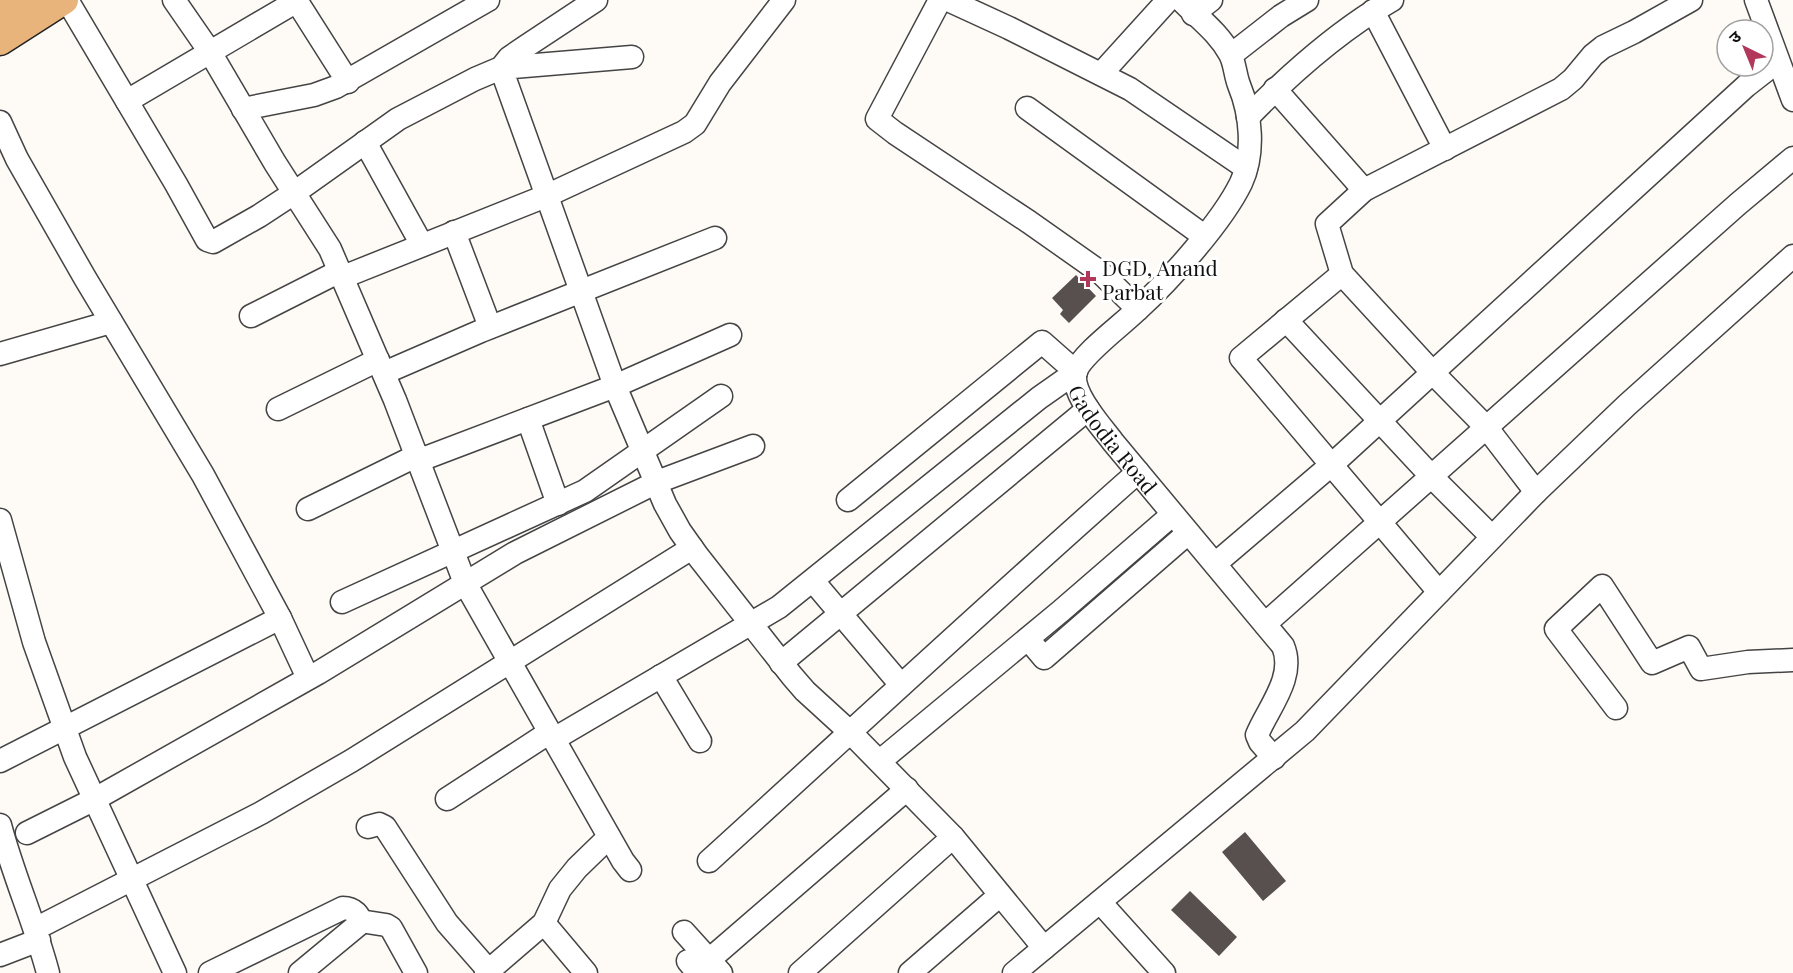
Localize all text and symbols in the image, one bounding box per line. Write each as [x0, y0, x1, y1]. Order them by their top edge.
north arrow [1715, 18, 1775, 78]
text: उ [1724, 25, 1745, 48]
place label: DGD, Anand Parbat [1102, 253, 1218, 305]
marker: DGD, Anand Parbat [1079, 270, 1097, 288]
street label: Gadodia Road [1063, 380, 1164, 499]

